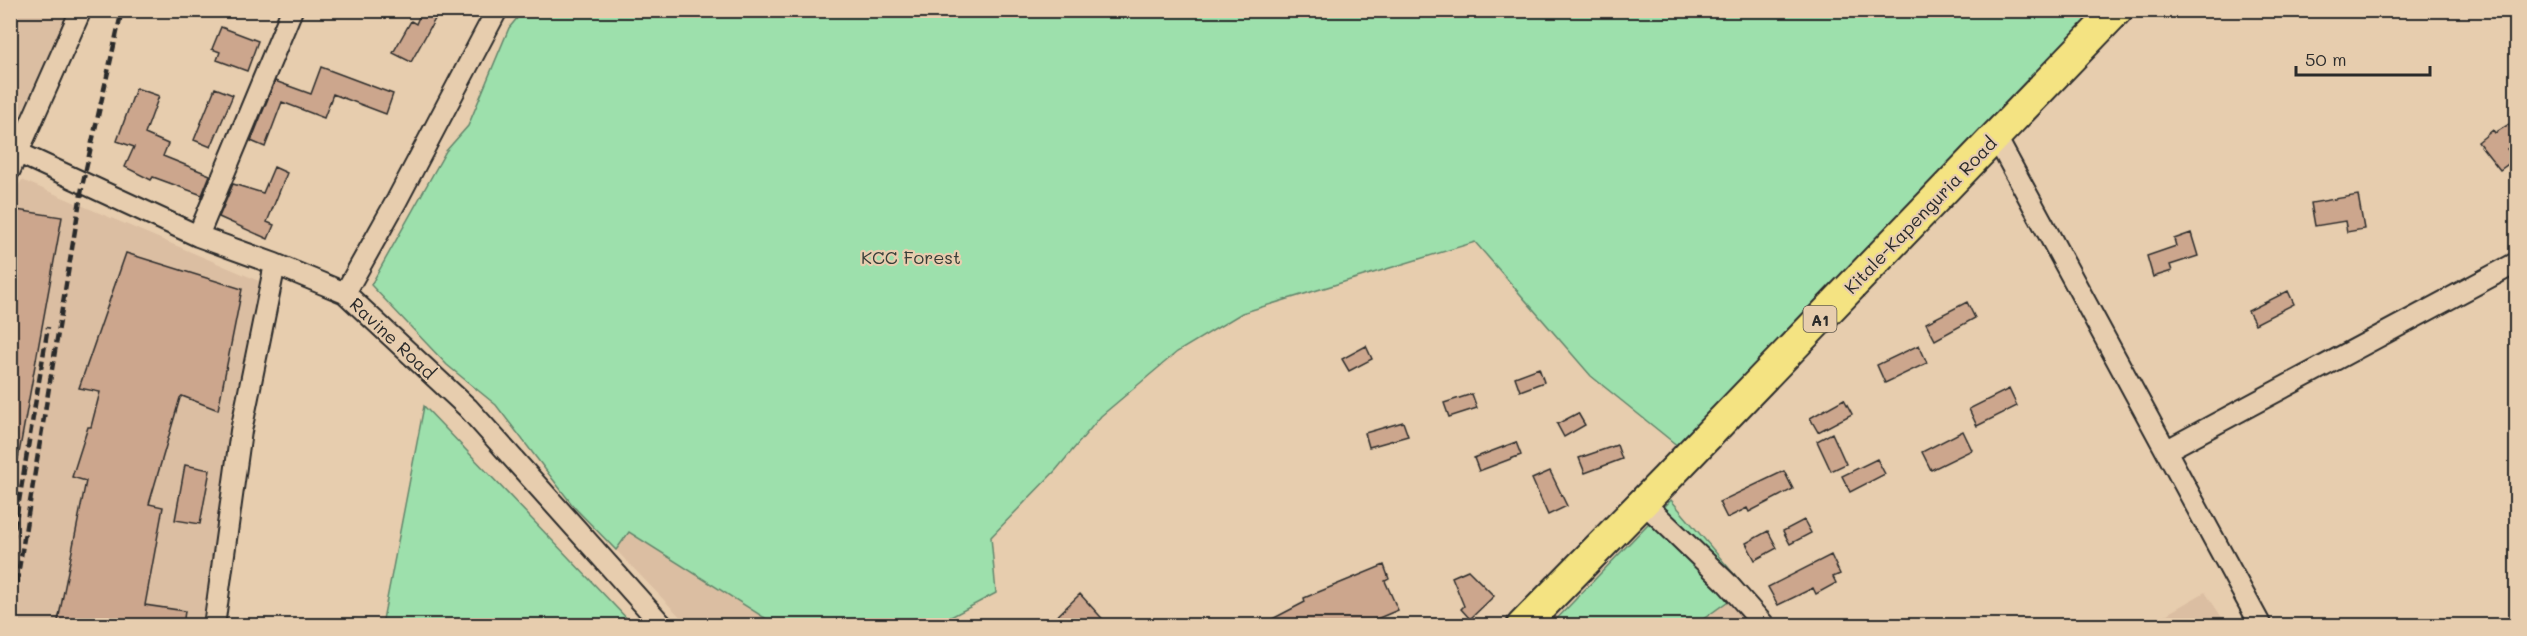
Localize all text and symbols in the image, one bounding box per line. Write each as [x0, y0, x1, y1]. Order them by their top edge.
scale bar [2296, 39, 2430, 77]
text: 50 m [2305, 47, 2347, 71]
street label: Kitale-Kapenguria Road [1838, 131, 2002, 299]
park label: KCC Forest [861, 245, 961, 269]
street label: Ravine Road [345, 292, 441, 384]
road number: A1 [1804, 306, 1836, 332]

